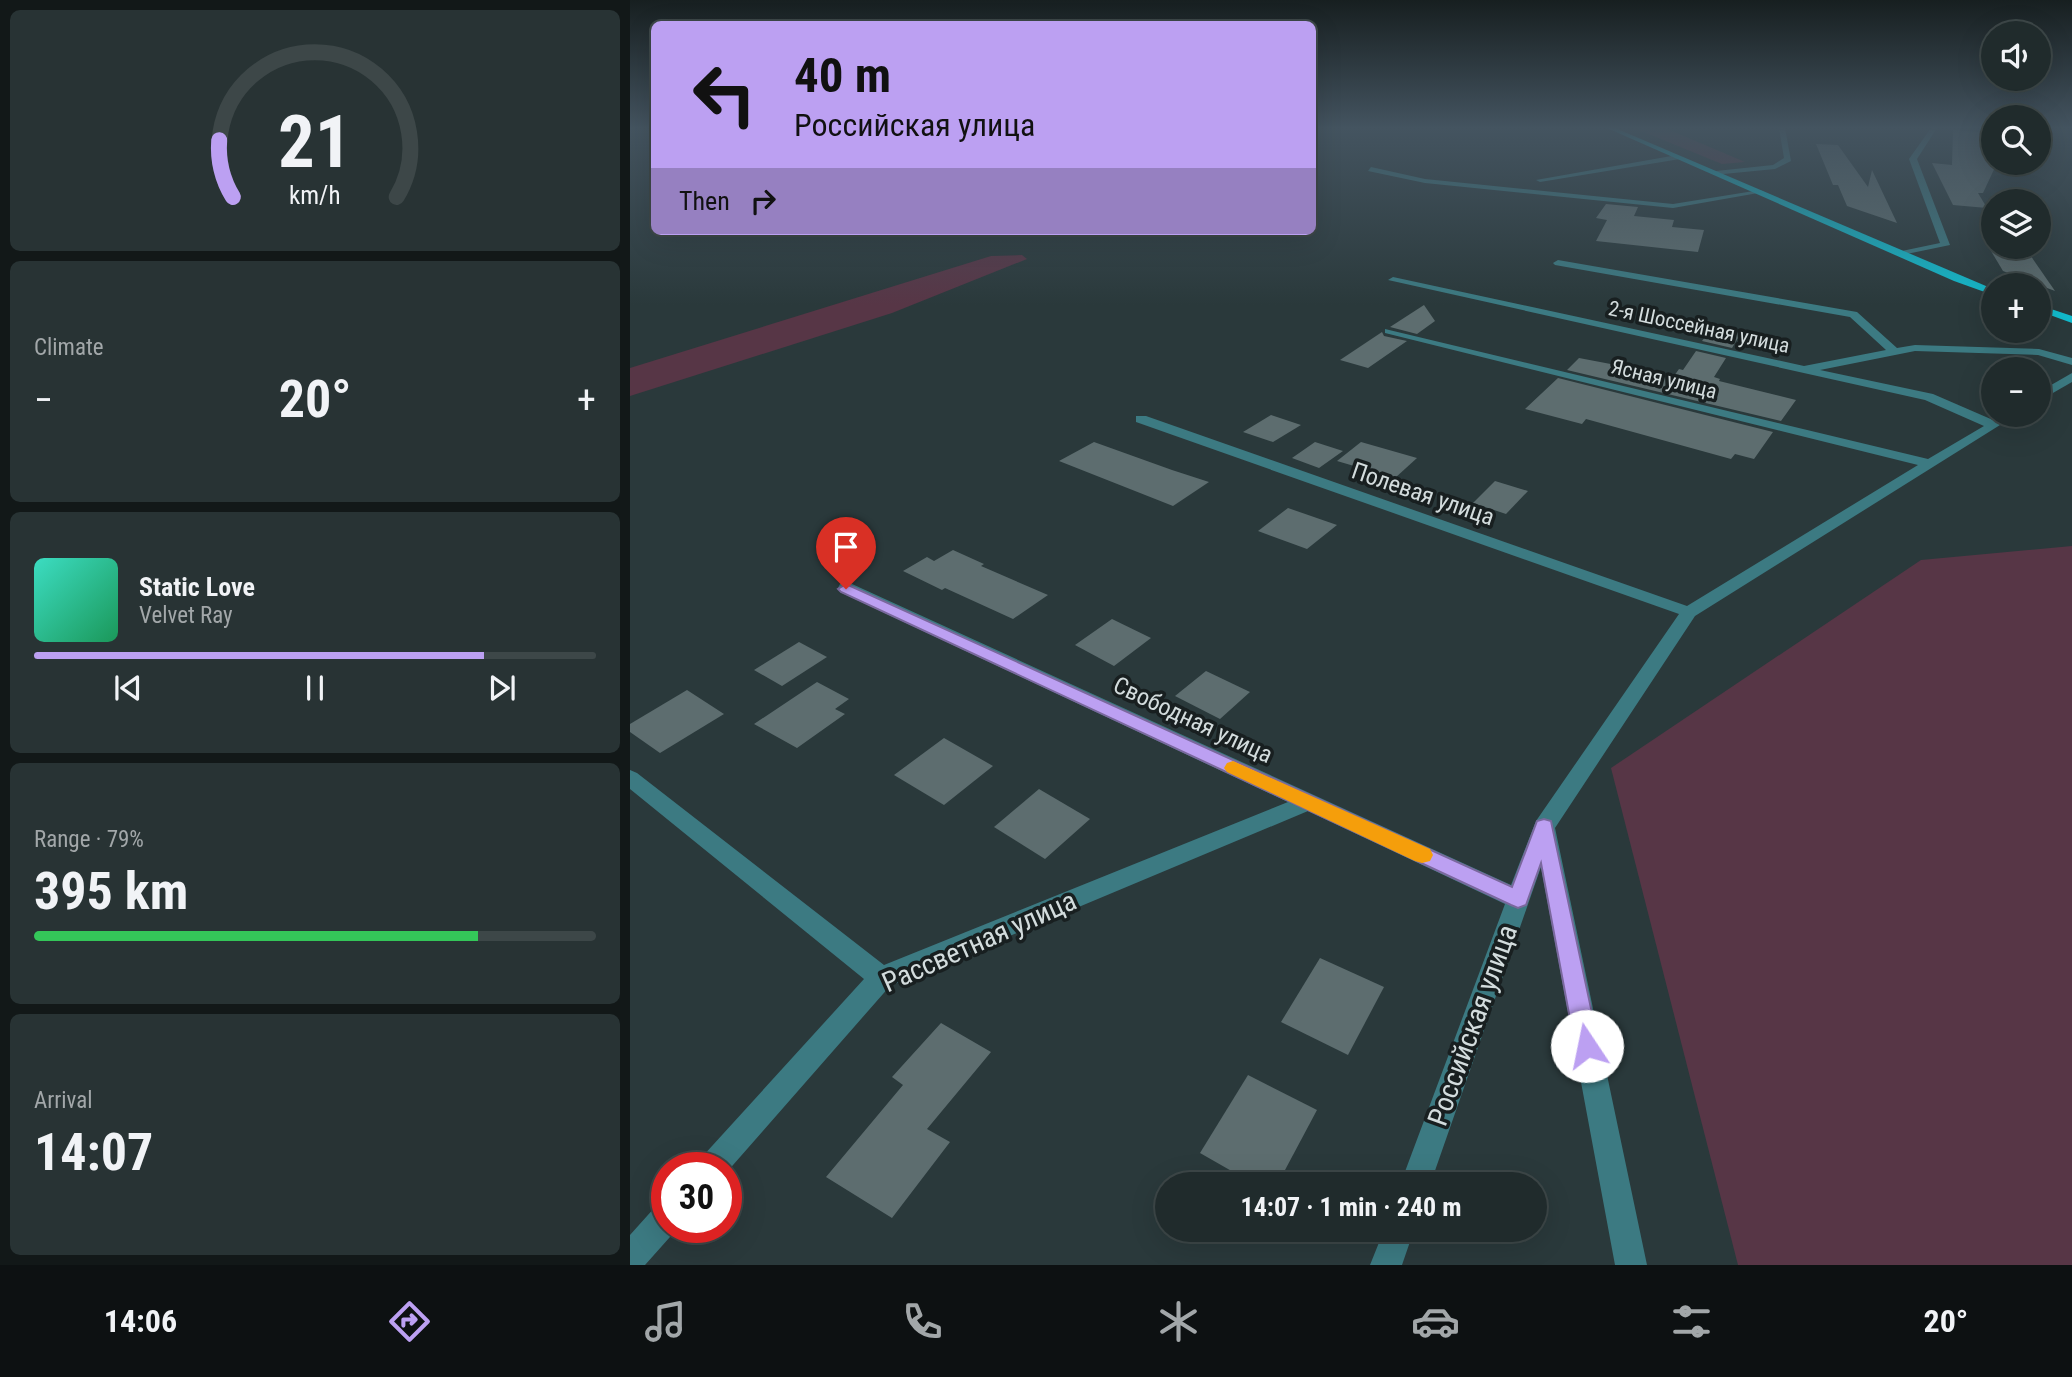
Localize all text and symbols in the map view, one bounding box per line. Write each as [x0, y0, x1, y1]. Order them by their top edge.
map controls [1981, 21, 2051, 427]
button: sound [1981, 21, 2051, 91]
text: 40 m [794, 47, 891, 104]
icon: left [679, 49, 770, 140]
text: 21 [278, 99, 352, 185]
button: search [1981, 105, 2051, 175]
text: Российская улица [794, 106, 1035, 144]
text: km/h [289, 180, 341, 209]
icon: right [744, 182, 782, 220]
text: Then [679, 186, 730, 216]
button: layers [1981, 189, 2051, 259]
button: + [1981, 273, 2051, 343]
street label: 2-я Шоссейная улица [1606, 296, 1792, 358]
text: Climate [34, 334, 104, 361]
street label: Ясная улица [1609, 354, 1719, 404]
button: − [1981, 357, 2051, 427]
text: 20° [279, 369, 351, 430]
text: − [34, 378, 53, 422]
text: + [577, 378, 596, 422]
street label: Полевая улица [1348, 457, 1498, 531]
pin [816, 517, 876, 589]
icon: arrive [827, 528, 865, 566]
text: Static Love [139, 572, 255, 602]
text: Velvet Ray [139, 602, 233, 629]
icon: previous [109, 669, 147, 707]
icon: pause [296, 669, 334, 707]
icon: next [483, 669, 521, 707]
street label: Свободная улица [1109, 671, 1277, 769]
text: Range · 79% [34, 826, 144, 853]
text: 395 km [34, 861, 188, 922]
street label: Рассветная улица [877, 884, 1081, 999]
street label: Российская улица [1421, 920, 1524, 1130]
position arrow [1550, 1009, 1624, 1083]
text: Arrival [34, 1087, 93, 1114]
text: 14:07 [34, 1122, 153, 1183]
speed limit sign: 30 [651, 1152, 742, 1243]
text: 14:07 · 1 min · 240 m [1241, 1192, 1461, 1222]
icon: directions [385, 1297, 434, 1346]
icon: music [641, 1297, 690, 1346]
icon: phone [898, 1297, 947, 1346]
icon: climate [1154, 1297, 1203, 1346]
icon: car [1411, 1297, 1460, 1346]
icon: filters [1667, 1297, 1716, 1346]
text: 14:06 [104, 1302, 177, 1340]
text: 20° [1923, 1302, 1968, 1340]

